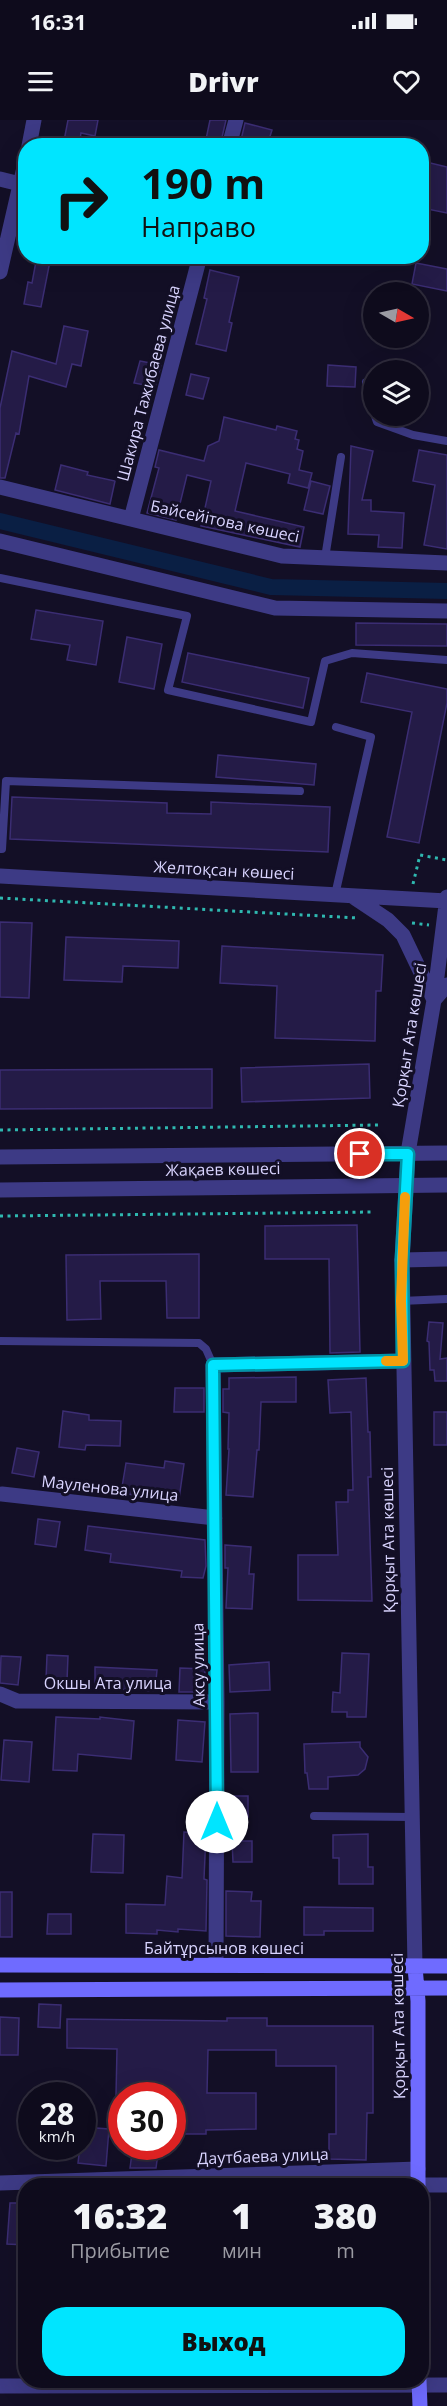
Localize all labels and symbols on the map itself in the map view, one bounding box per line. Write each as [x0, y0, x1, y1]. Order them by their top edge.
north arrow [363, 282, 429, 348]
street label: Шакира Тажибаева улица [111, 283, 185, 483]
street label: Байсейітова көшесі [148, 494, 302, 548]
street label: Желтоқсан көшесі [153, 855, 295, 885]
street label: Қорқыт Ата көшесі [387, 961, 431, 1109]
pin [334, 1128, 385, 1179]
street label: Жақаев көшесі [165, 1157, 281, 1181]
street label: Қорқыт Ата көшесі [376, 1467, 400, 1613]
street label: Мауленова улица [40, 1470, 180, 1506]
street label: Аксу улица [186, 1623, 210, 1707]
street label: Окшы Ата улица [44, 1672, 172, 1694]
position arrow [185, 1790, 249, 1854]
street label: Байтұрсынов көшесі [144, 1937, 304, 1959]
street label: Қорқыт Ата көшесі [386, 1953, 410, 2099]
speed limit sign: 30 [108, 2082, 186, 2160]
street label: Даутбаева улица [197, 2143, 329, 2169]

